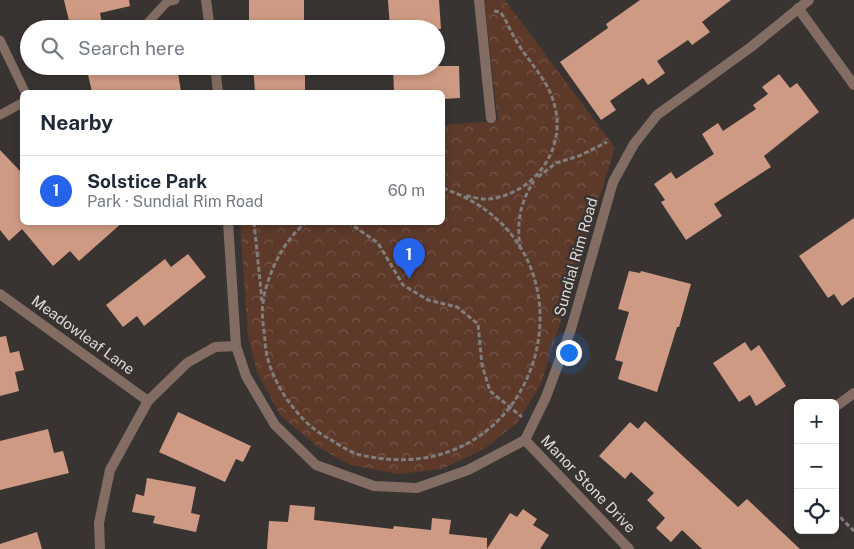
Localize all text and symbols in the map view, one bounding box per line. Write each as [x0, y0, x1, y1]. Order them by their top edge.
search box [20, 20, 445, 75]
icon: search [38, 34, 66, 62]
text: Search here [78, 37, 185, 59]
text: Nearby [40, 110, 113, 135]
text: Solstice Park [87, 170, 207, 192]
text: 1 [53, 181, 59, 200]
text: 60 m [388, 181, 425, 200]
text: Park · Sundial Rim Road [87, 192, 263, 211]
street label: Sundial Rim Road [550, 196, 601, 318]
pin: 1 [393, 238, 425, 279]
street label: Meadowleaf Lane [29, 292, 138, 378]
your location [556, 340, 582, 366]
map controls [794, 399, 839, 534]
button: + [794, 399, 839, 444]
street label: Manor Stone Drive [538, 431, 639, 536]
button: − [794, 444, 839, 489]
button: locate [794, 489, 839, 534]

